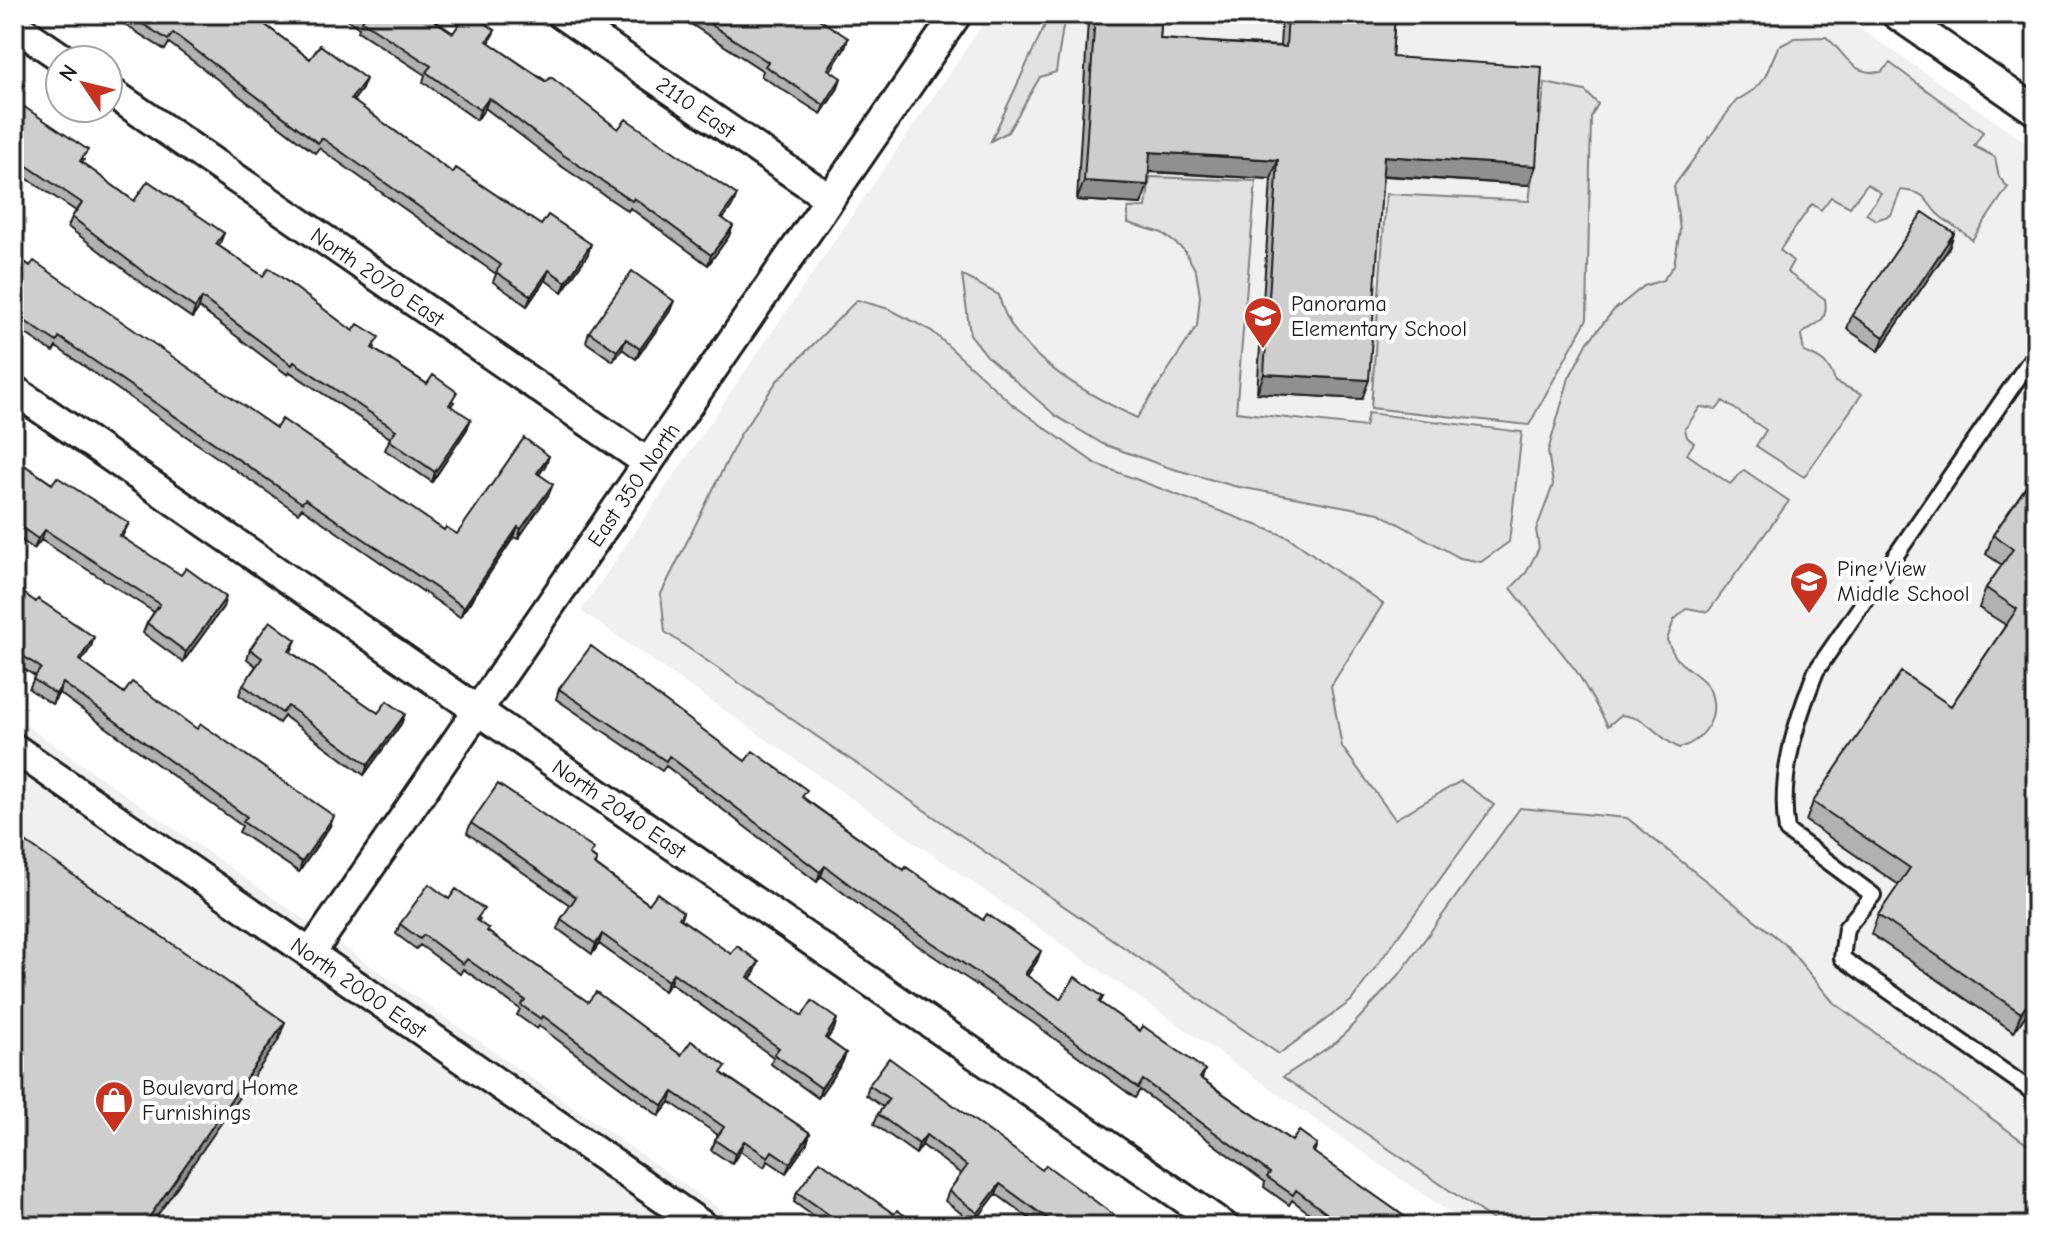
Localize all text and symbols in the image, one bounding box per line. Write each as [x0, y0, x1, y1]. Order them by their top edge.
north arrow [44, 44, 124, 124]
text: N [54, 60, 83, 86]
street label: 2110 East [651, 72, 741, 144]
street label: North 2070 East [306, 222, 450, 333]
place label: Panorama Elementary School [1291, 291, 1467, 342]
school or university icon: Panorama Elementary School [1242, 295, 1284, 350]
street label: East 350 North [582, 418, 686, 552]
place label: Pine View Middle School [1837, 556, 1970, 607]
school or university icon: Pine View Middle School [1788, 560, 1830, 615]
street label: North 2040 East [547, 754, 691, 865]
street label: North 2000 East [286, 932, 432, 1045]
place label: Boulevard Home Furnishings [142, 1075, 298, 1126]
shop icon: Boulevard Home Furnishings [93, 1079, 135, 1134]

